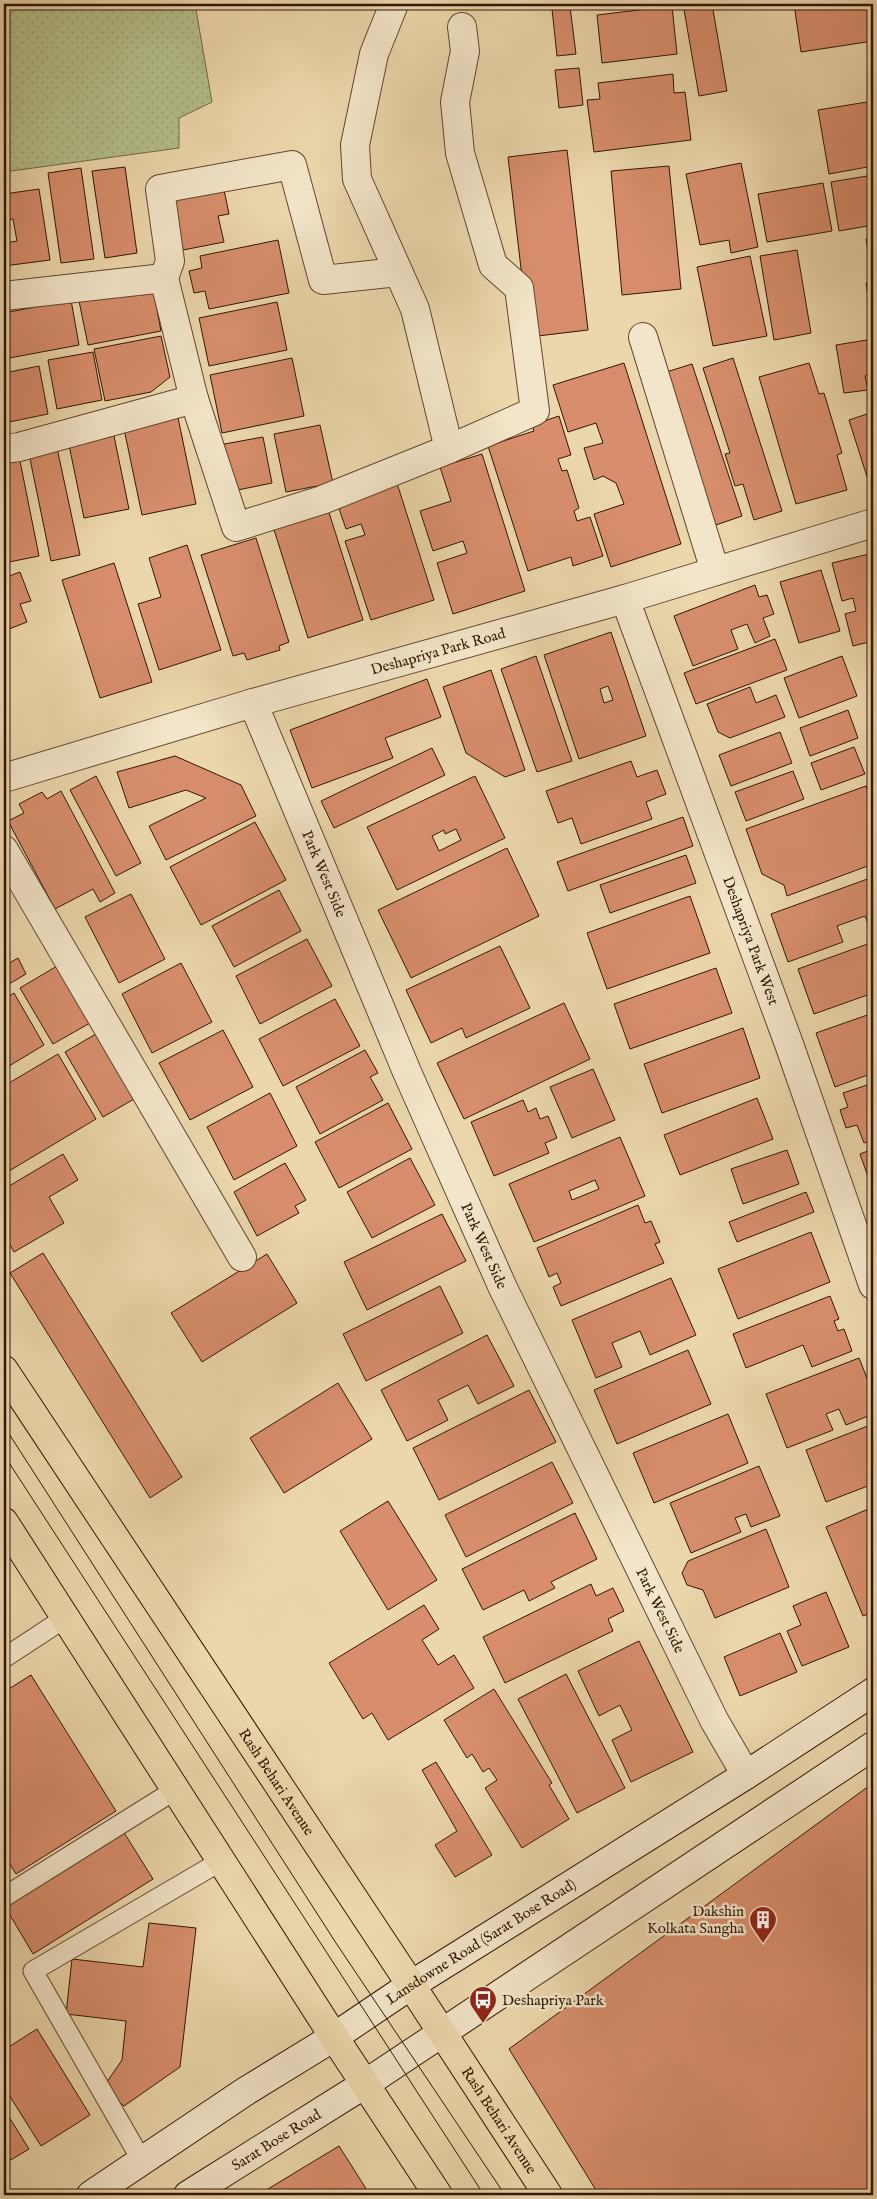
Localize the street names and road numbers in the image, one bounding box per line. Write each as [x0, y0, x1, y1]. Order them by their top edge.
street label: Deshapriya Park Road [368, 624, 508, 680]
street label: Park West Side [297, 828, 350, 920]
street label: Deshapriya Park West [718, 874, 783, 1008]
street label: Park West Side [456, 1200, 511, 1292]
street label: Park West Side [631, 1565, 689, 1656]
street label: Rash Behari Avenue [234, 1725, 319, 1839]
street label: Lansdowne Road (Sarat Bose Road) [382, 1875, 580, 2009]
street label: Rash Behari Avenue [457, 2063, 541, 2178]
street label: Sarat Bose Road [228, 2104, 325, 2175]

